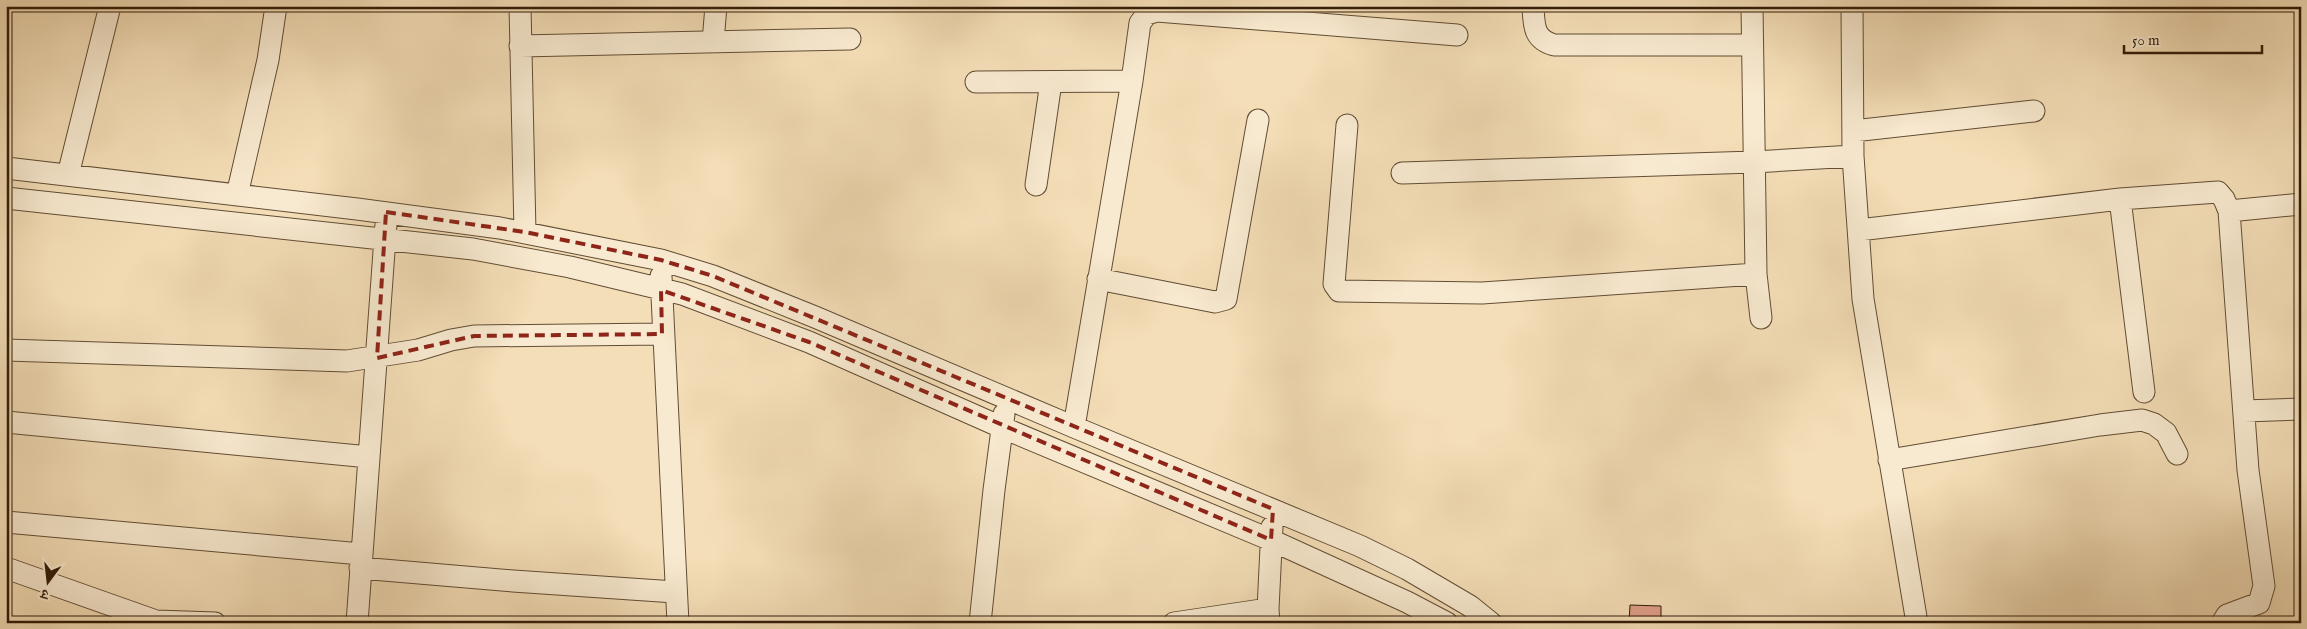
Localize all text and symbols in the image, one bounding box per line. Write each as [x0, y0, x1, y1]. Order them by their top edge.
scale bar [2124, 22, 2262, 54]
text: 50 m [2132, 31, 2160, 50]
north arrow [22, 556, 72, 606]
text: उ [38, 584, 52, 603]

